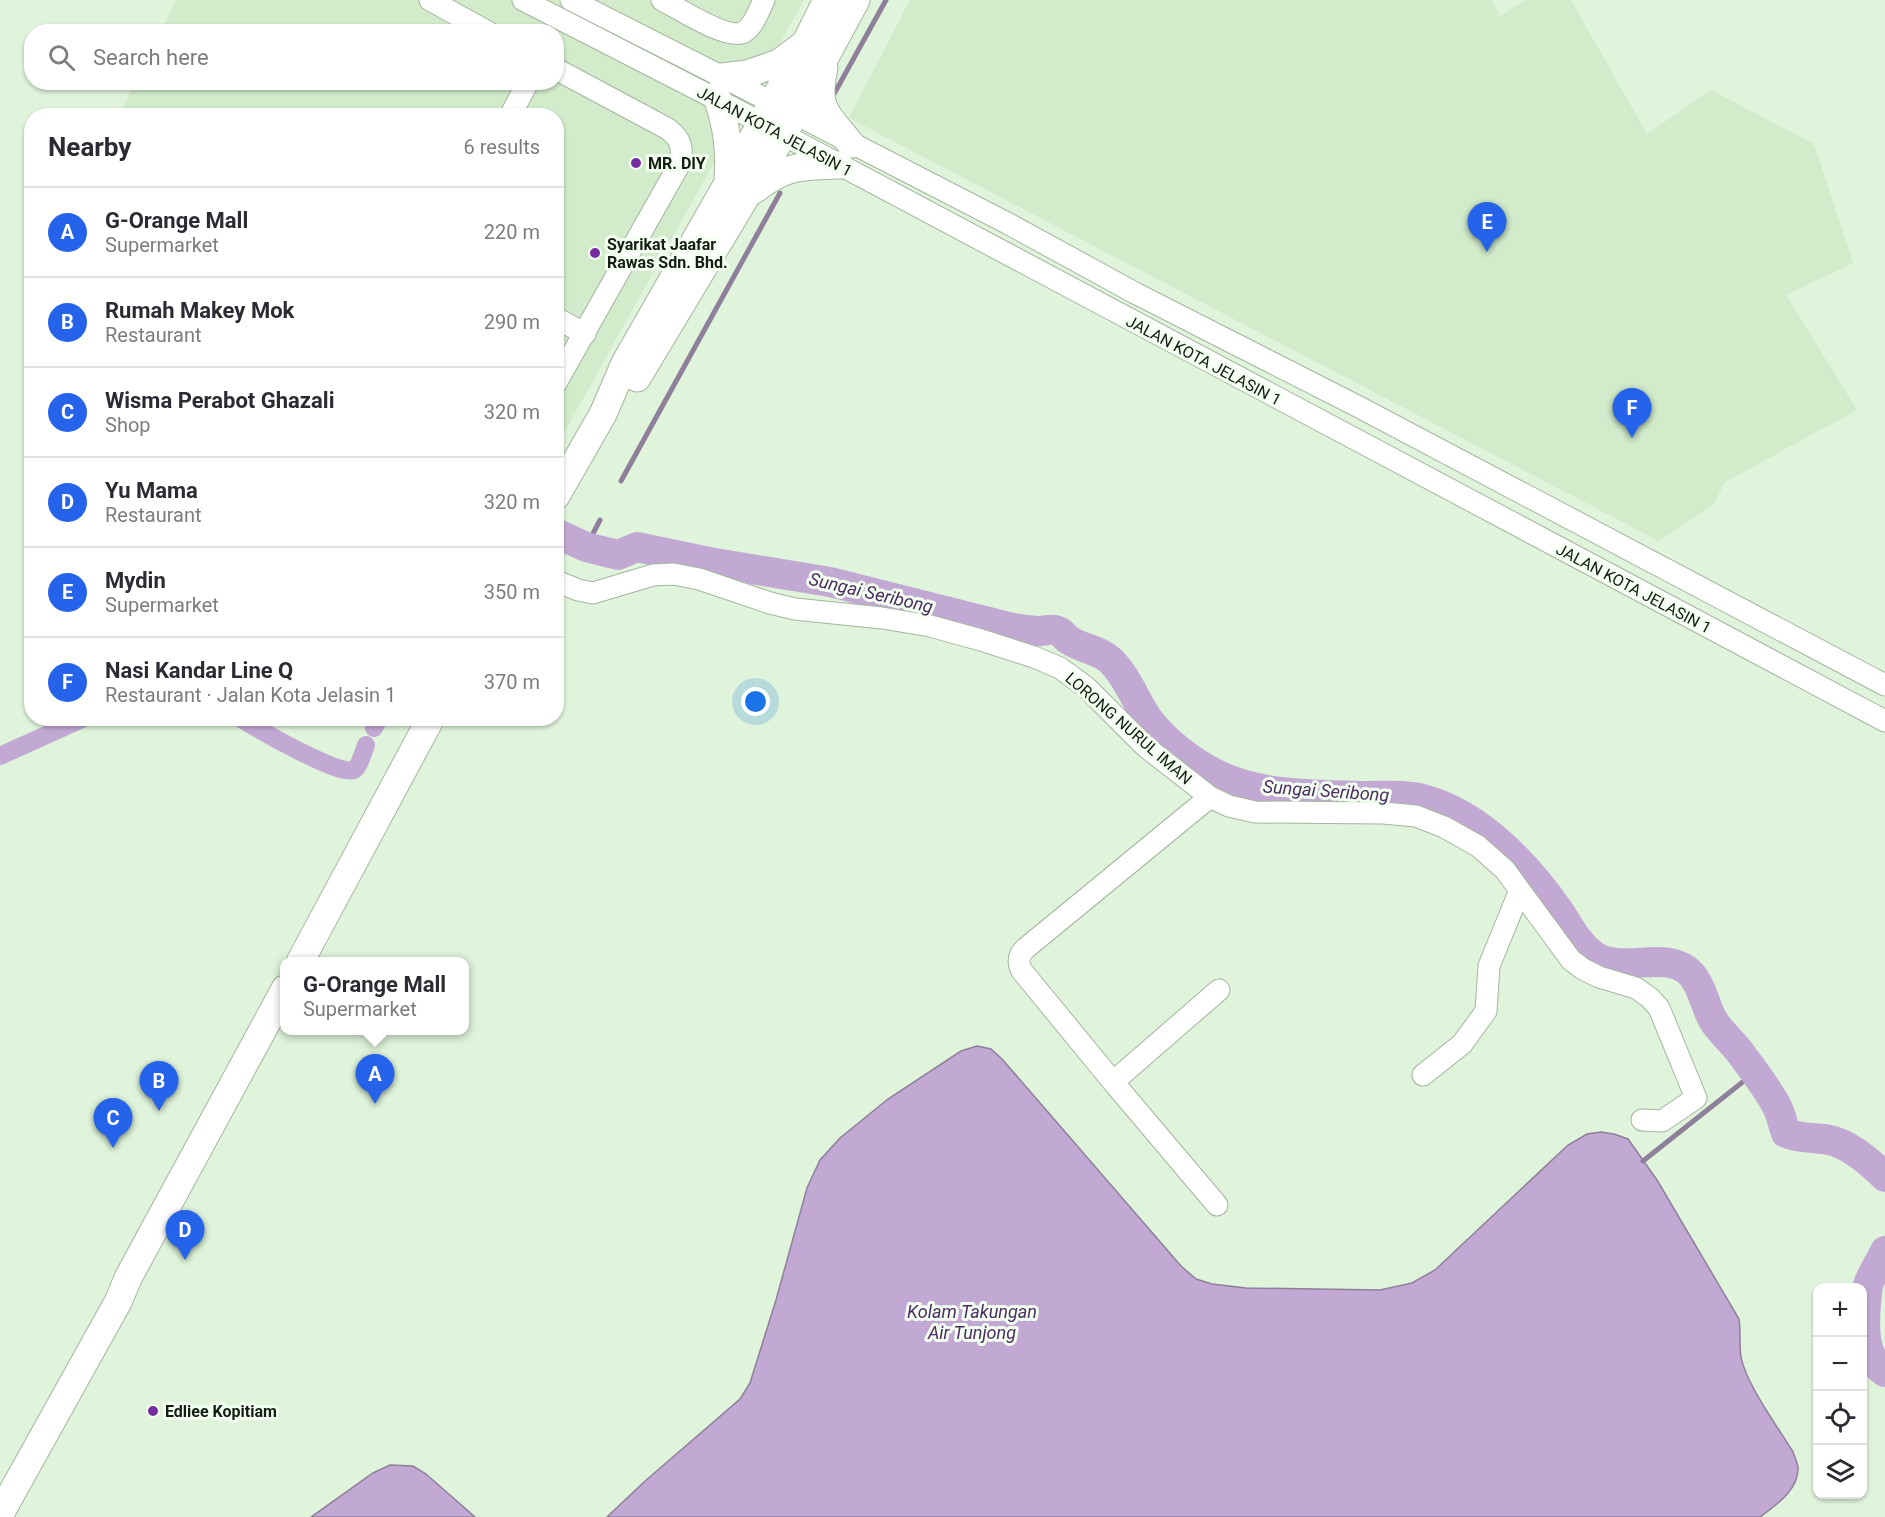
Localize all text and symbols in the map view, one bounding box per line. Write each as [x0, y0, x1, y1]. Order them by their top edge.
search box [24, 24, 564, 90]
icon: search [45, 41, 78, 74]
text: Search here [93, 45, 209, 70]
street label: JALAN KOTA JELASIN 1 [694, 82, 856, 180]
text: Nearby [48, 132, 131, 162]
text: 6 results [464, 135, 540, 159]
place label: MR. DIY [648, 154, 706, 173]
marker: MR. DIY [629, 156, 643, 170]
pin: E [1468, 202, 1506, 252]
text: G-Orange Mall [105, 208, 248, 233]
text: A [61, 220, 74, 244]
text: 220 m [484, 220, 540, 244]
text: Supermarket [105, 233, 219, 257]
place label: Syarikat Jaafar Rawas Sdn. Bhd. [607, 235, 728, 272]
marker: Syarikat Jaafar Rawas Sdn. Bhd. [588, 246, 602, 260]
text: Rumah Makey Mok [105, 298, 294, 323]
text: B [61, 310, 74, 334]
text: 290 m [484, 310, 540, 334]
street label: JALAN KOTA JELASIN 1 [1123, 311, 1285, 409]
text: Restaurant [105, 323, 202, 347]
text: Wisma Perabot Ghazali [105, 388, 334, 413]
pin: F [1612, 388, 1652, 438]
text: C [61, 400, 74, 424]
text: 320 m [484, 400, 540, 424]
text: Shop [105, 413, 151, 437]
text: Yu Mama [105, 478, 198, 503]
text: D [61, 490, 74, 514]
text: 320 m [484, 490, 540, 514]
text: Restaurant [105, 503, 202, 527]
street label: JALAN KOTA JELASIN 1 [1553, 539, 1715, 637]
text: Mydin [105, 568, 166, 593]
water label: Sungai Seribong [807, 568, 935, 617]
text: E [62, 580, 73, 604]
text: 350 m [484, 580, 540, 604]
text: Supermarket [105, 593, 219, 617]
text: Nasi Kandar Line Q [105, 658, 293, 683]
street label: LORONG NURUL IMAN [1062, 668, 1196, 788]
text: F [62, 670, 73, 694]
text: 370 m [484, 670, 540, 694]
text: Restaurant · Jalan Kota Jelasin 1 [105, 683, 396, 707]
your location [741, 687, 770, 716]
water label: Sungai Seribong [1262, 776, 1390, 805]
popup [280, 957, 469, 1035]
text: G-Orange Mall [303, 972, 446, 997]
text: Supermarket [303, 997, 417, 1021]
pin: A [356, 1054, 394, 1104]
pin: B [140, 1062, 178, 1111]
pin: C [94, 1098, 132, 1148]
pin: D [166, 1210, 204, 1260]
map controls [1813, 1283, 1867, 1499]
button: + [1813, 1283, 1867, 1337]
water label: Kolam Takungan Air Tunjong [907, 1301, 1037, 1343]
button: − [1813, 1337, 1867, 1391]
button: locate [1813, 1391, 1867, 1445]
place label: Edliee Kopitiam [165, 1402, 277, 1421]
marker: Edliee Kopitiam [146, 1404, 160, 1418]
button: layers [1813, 1445, 1867, 1499]

